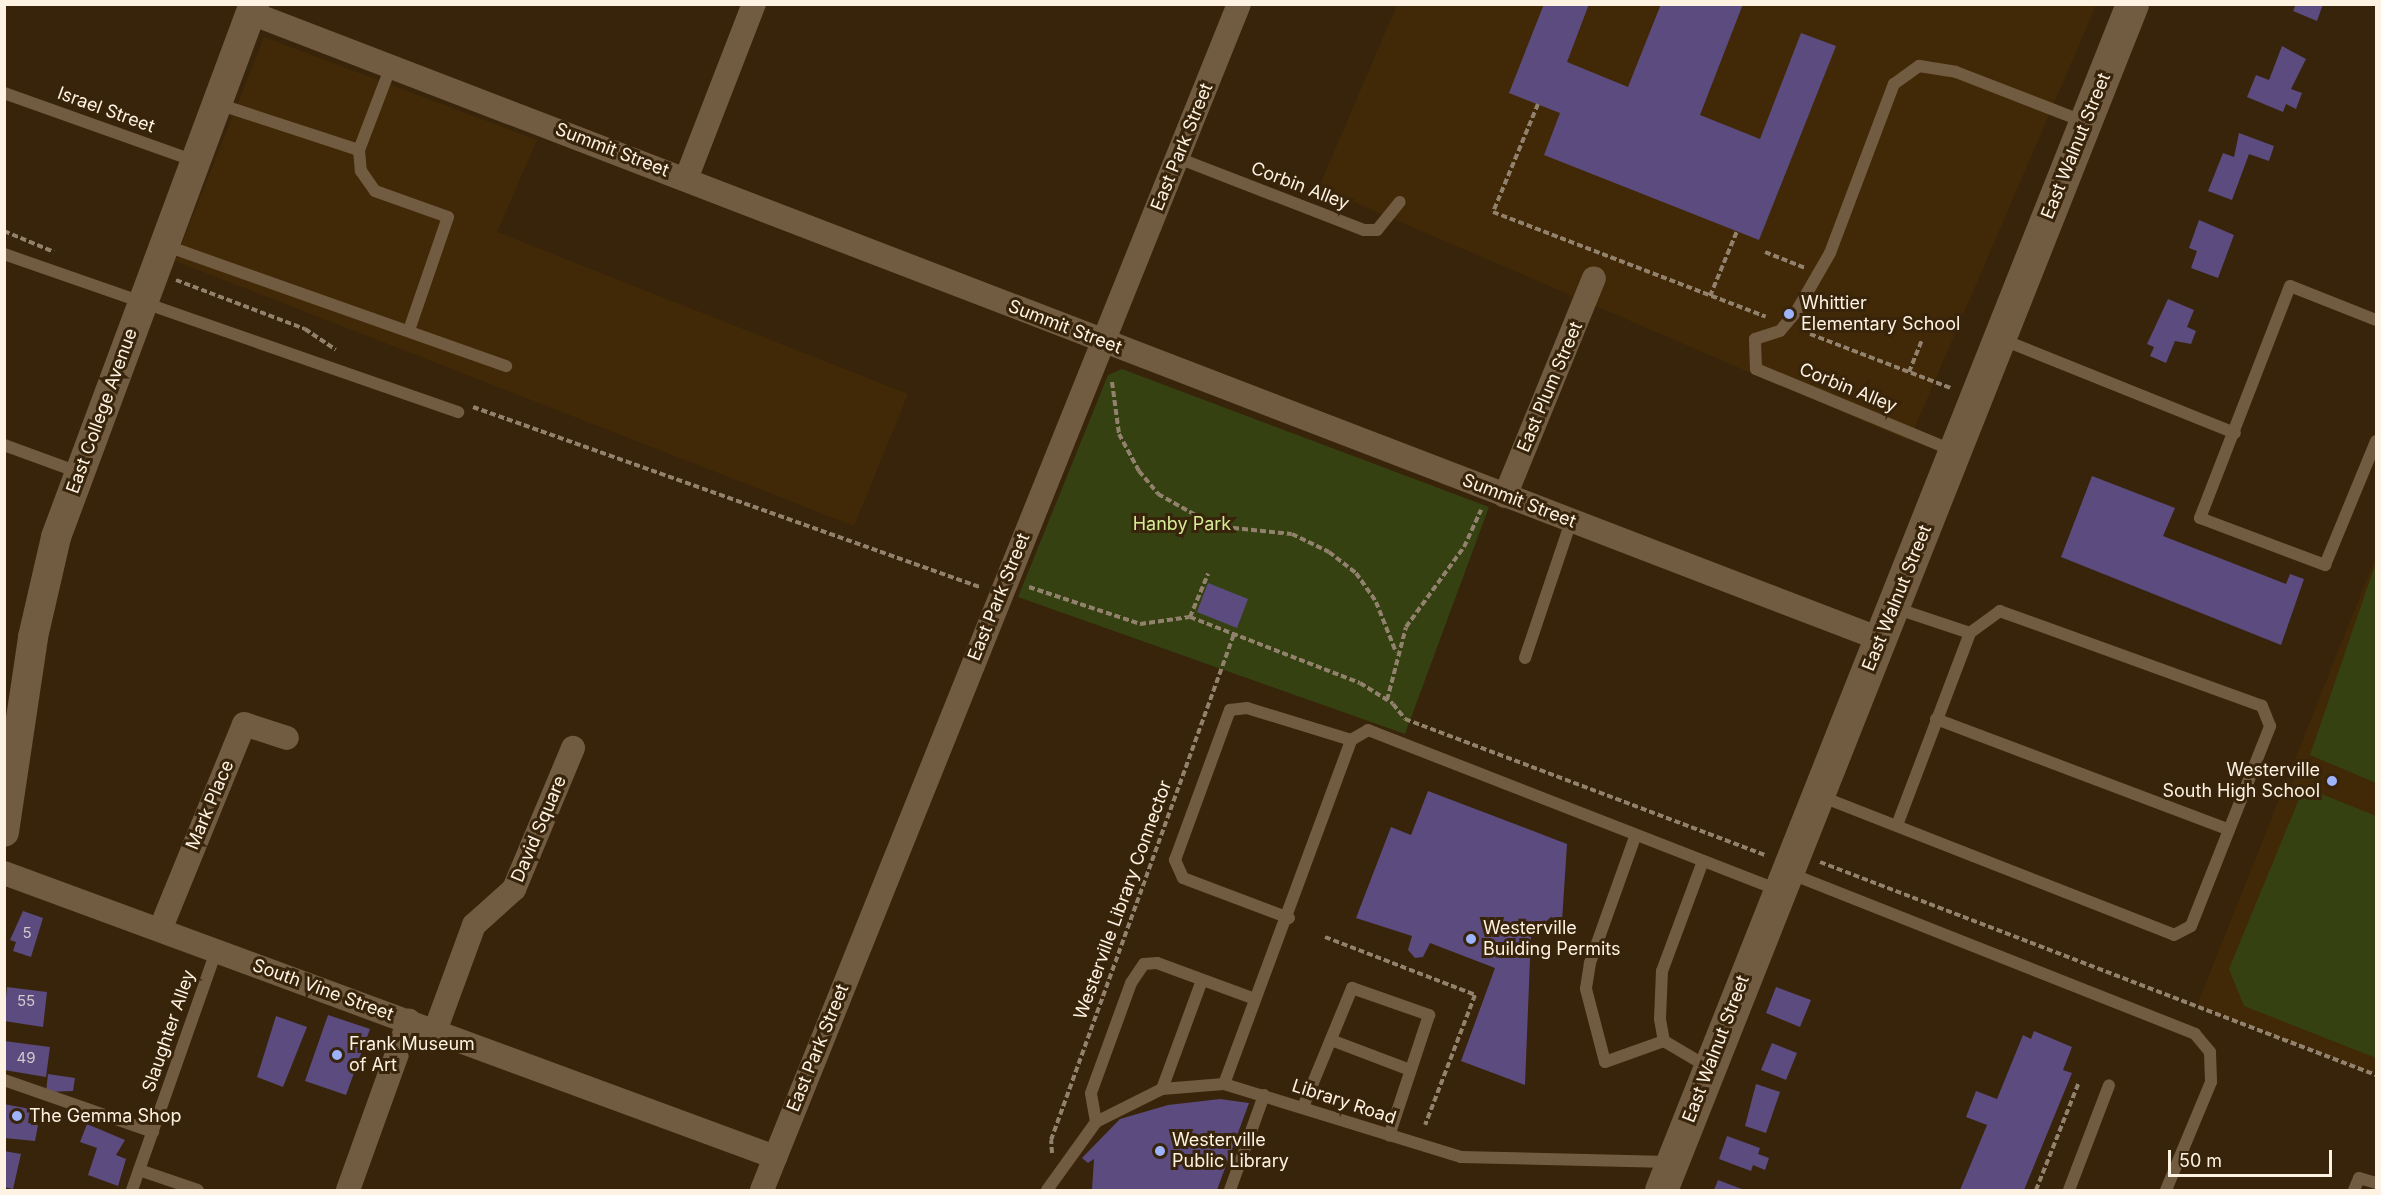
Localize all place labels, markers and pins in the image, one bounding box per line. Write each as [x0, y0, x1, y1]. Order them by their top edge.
place label: Whittier Elementary School [1801, 293, 1960, 336]
marker: Whittier Elementary School [1782, 307, 1796, 321]
place label: Westerville South High School [2163, 760, 2320, 802]
marker: Westerville South High School [2325, 774, 2339, 788]
place label: Westerville Building Permits [1483, 918, 1621, 960]
marker: Westerville Building Permits [1464, 932, 1478, 946]
place label: Frank Museum of Art [349, 1034, 475, 1076]
marker: Frank Museum of Art [330, 1048, 344, 1062]
place label: The Gemma Shop [29, 1105, 181, 1127]
marker: The Gemma Shop [10, 1109, 24, 1123]
place label: Westerville Public Library [1172, 1130, 1289, 1172]
marker: Westerville Public Library [1153, 1144, 1167, 1158]

